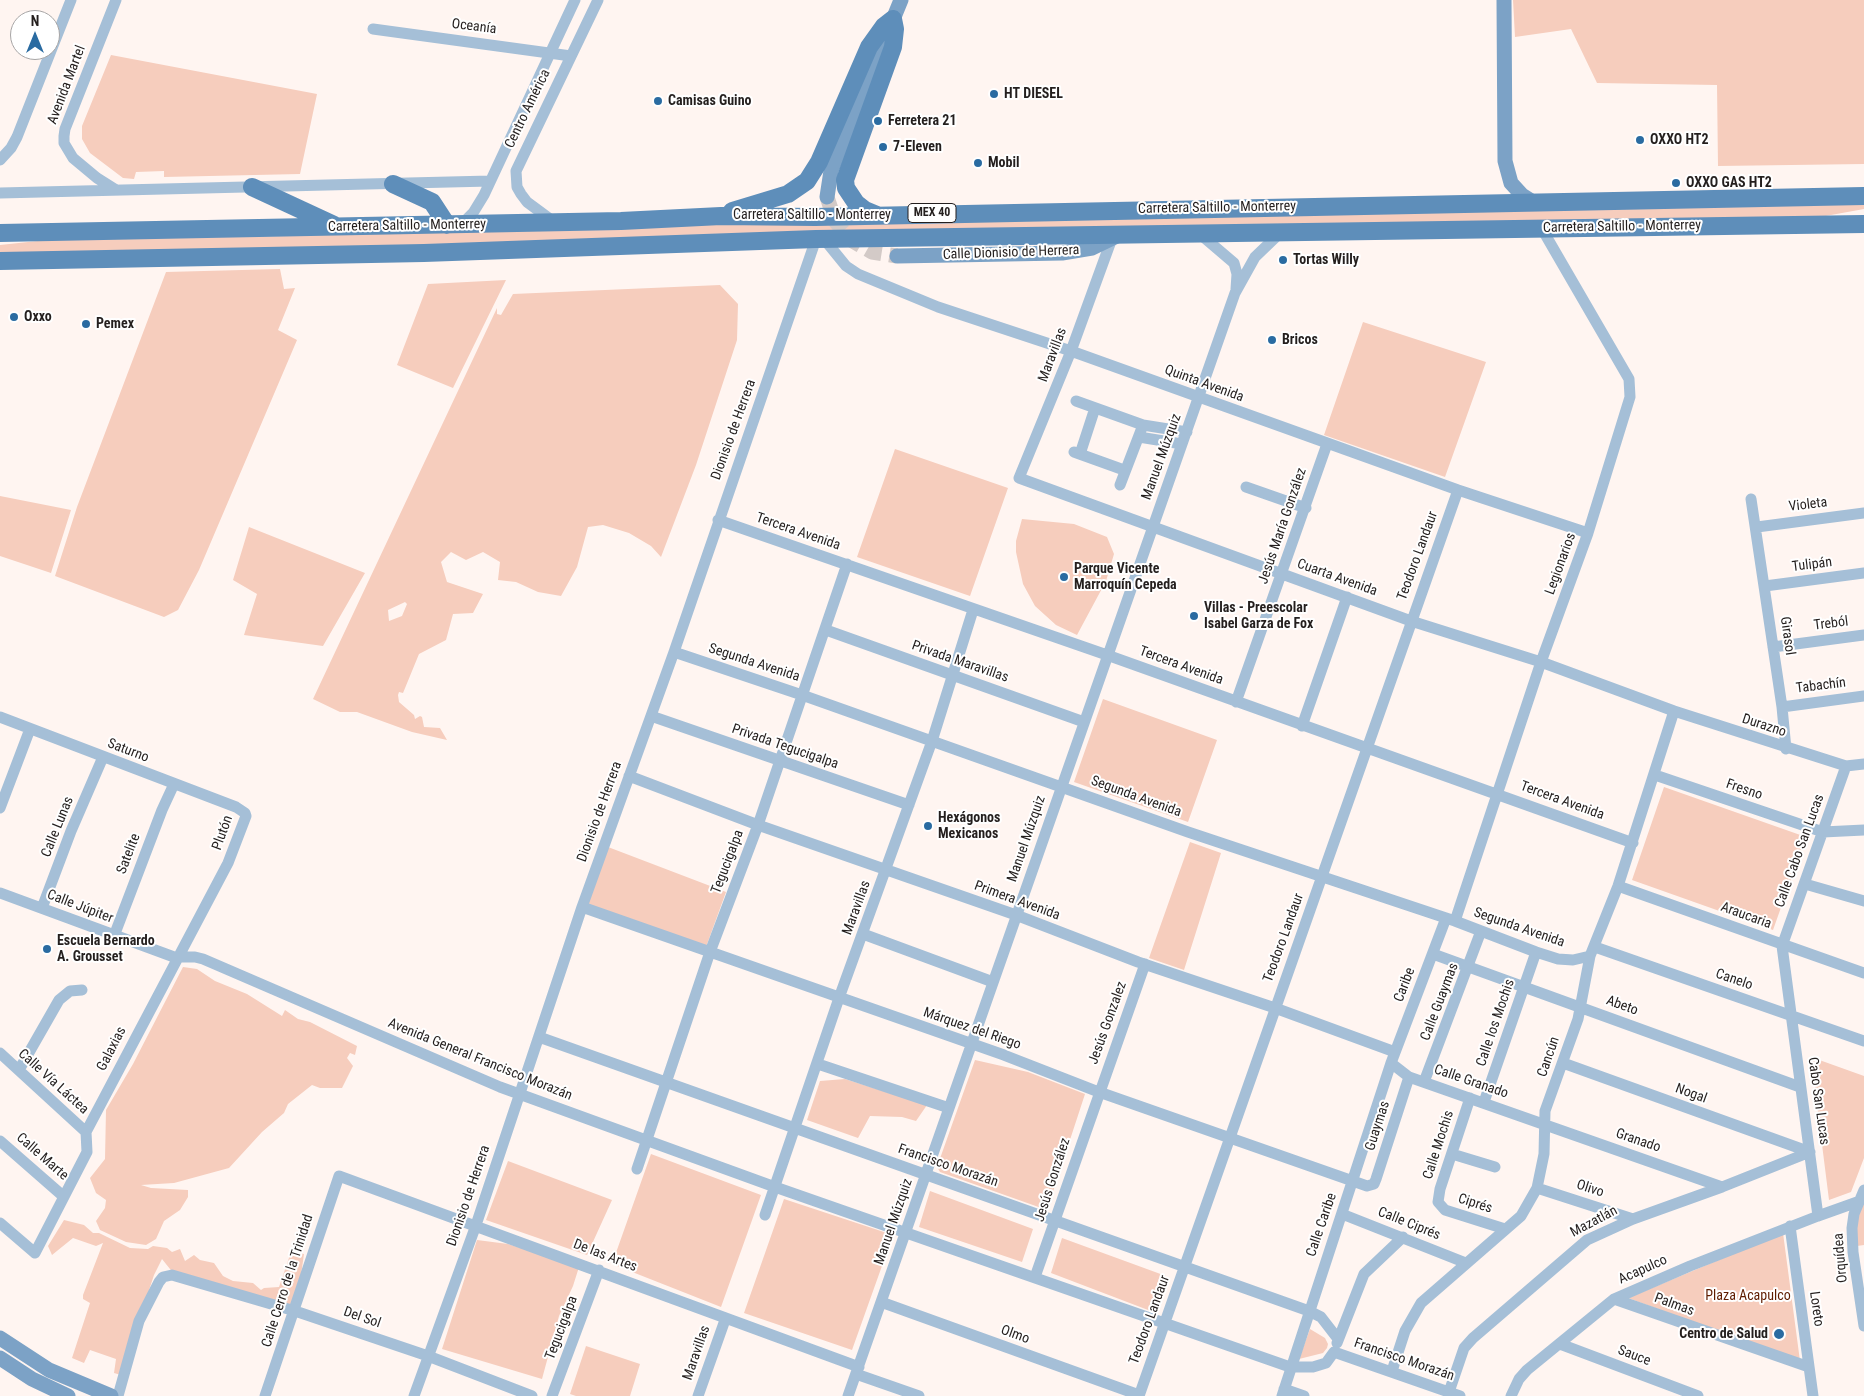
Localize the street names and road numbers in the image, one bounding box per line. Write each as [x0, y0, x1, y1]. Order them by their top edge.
street label: Oceanía [451, 16, 497, 38]
street label: Avenida Martel [44, 43, 90, 127]
street label: Centro América [502, 67, 554, 151]
street label: Carretera Saltillo - Monterrey [1138, 198, 1296, 218]
road number: MEX 40 [908, 204, 956, 222]
street label: Carretera Saltillo - Monterrey [733, 207, 891, 223]
street label: Carretera Saltillo - Monterrey [328, 216, 486, 236]
street label: Carretera Saltillo - Monterrey [1543, 217, 1701, 237]
street label: Calle Dionisio de Herrera [942, 242, 1080, 264]
street label: Maravillas [1035, 326, 1071, 384]
street label: Quinta Avenida [1162, 362, 1246, 406]
street label: Dionisio de Herrera [708, 377, 760, 483]
street label: Manuel Múzquiz [1139, 412, 1185, 502]
street label: Jesús María González [1255, 466, 1311, 586]
street label: Violeta [1788, 494, 1828, 516]
street label: Teodoro Landaur [1394, 509, 1442, 603]
street label: Tercera Avenida [754, 510, 842, 554]
street label: Legionarios [1542, 531, 1580, 597]
street label: Tulipán [1791, 554, 1833, 576]
street label: Cuarta Avenida [1295, 556, 1379, 600]
street label: Treból [1813, 614, 1849, 634]
street label: Girasol [1776, 616, 1798, 656]
street label: Privada Maravillas [909, 638, 1011, 686]
street label: Segunda Avenida [706, 640, 802, 686]
street label: Tercera Avenida [1137, 643, 1225, 689]
street label: Tabachín [1795, 675, 1847, 697]
street label: Durazno [1740, 711, 1788, 741]
street label: Privada Tegucigalpa [729, 721, 841, 773]
street label: Saturno [105, 735, 151, 767]
street label: Dionisio de Herrera [574, 759, 626, 865]
street label: Segunda Avenida [1089, 773, 1183, 821]
street label: Fresno [1724, 776, 1764, 804]
street label: Tercera Avenida [1518, 778, 1606, 824]
street label: Calle Cabo San Lucas [1772, 792, 1828, 910]
street label: Calle Lunas [38, 794, 78, 860]
street label: Manuel Múzquiz [1004, 794, 1050, 884]
street label: Plutón [209, 813, 237, 853]
street label: Tegucigalpa [708, 828, 748, 896]
street label: Satelite [114, 831, 144, 877]
street label: Primera Avenida [972, 878, 1062, 924]
street label: Maravillas [839, 879, 875, 937]
street label: Calle Júpiter [45, 887, 115, 927]
street label: Teodoro Landaur [1260, 891, 1308, 985]
street label: Araucaria [1718, 899, 1774, 933]
street label: Segunda Avenida [1471, 905, 1567, 951]
street label: Calle Guaymas [1417, 961, 1463, 1043]
street label: Caribe [1391, 965, 1419, 1005]
street label: Canelo [1713, 966, 1755, 994]
street label: Calle los Mochis [1473, 977, 1519, 1069]
street label: Jesús Gonzalez [1085, 979, 1131, 1067]
street label: Abeto [1604, 993, 1640, 1019]
street label: Márquez del Riego [921, 1004, 1023, 1054]
street label: Avenida General Francisco Morazán [385, 1015, 575, 1105]
street label: Galaxias [94, 1024, 130, 1074]
street label: Cancún [1534, 1035, 1564, 1079]
street label: Calle Vía Láctea [14, 1046, 92, 1118]
street label: Cabo San Lucas [1804, 1056, 1832, 1146]
street label: Calle Granado [1432, 1061, 1510, 1103]
street label: Nogal [1673, 1081, 1709, 1107]
street label: Guaymas [1362, 1099, 1394, 1153]
street label: Calle Mochis [1420, 1109, 1458, 1181]
street label: Granado [1613, 1125, 1663, 1157]
street label: Calle Marte [13, 1130, 71, 1184]
street label: Jesús González [1032, 1136, 1074, 1224]
street label: Francisco Morazán [896, 1141, 1000, 1191]
street label: Dionisio de Herrera [444, 1143, 494, 1249]
street label: Manuel Múzquiz [871, 1177, 917, 1267]
street label: Olivo [1574, 1177, 1606, 1201]
street label: Calle Caribe [1303, 1191, 1341, 1259]
street label: Ciprés [1456, 1191, 1494, 1217]
street label: Mazatlán [1568, 1203, 1620, 1241]
street label: Calle Ciprés [1375, 1204, 1443, 1244]
street label: Calle Cerro de la Trinidad [259, 1212, 317, 1350]
street label: Orquídea [1830, 1232, 1852, 1284]
street label: De las Artes [571, 1236, 639, 1276]
street label: Acapulco [1616, 1252, 1670, 1288]
street label: Teodoro Landaur [1126, 1273, 1174, 1367]
street label: Palmas [1652, 1290, 1696, 1320]
street label: Loreto [1805, 1290, 1827, 1328]
street label: Tegucigalpa [542, 1294, 582, 1362]
street label: Del Sol [341, 1304, 383, 1332]
street label: Olmo [998, 1322, 1032, 1348]
street label: Maravillas [680, 1324, 714, 1382]
street label: Francisco Morazán [1352, 1335, 1456, 1385]
street label: Sauce [1615, 1342, 1653, 1370]

